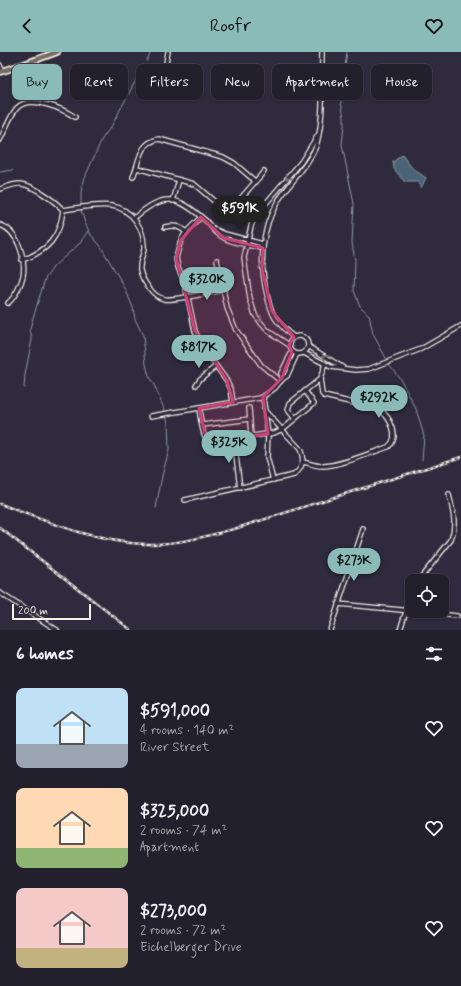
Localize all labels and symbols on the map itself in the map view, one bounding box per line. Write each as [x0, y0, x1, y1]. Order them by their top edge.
one-way arrow [286, 173, 293, 180]
pin: $591K [212, 196, 268, 230]
one-way arrow [258, 263, 267, 269]
pin: $320K [179, 267, 235, 301]
one-way arrow [254, 315, 261, 322]
pin: $817K [171, 335, 227, 369]
one-way arrow [323, 354, 330, 361]
pin: $292K [351, 385, 407, 419]
pin: $325K [201, 430, 257, 464]
pin: $273K [326, 548, 382, 582]
scale bar [12, 602, 91, 621]

